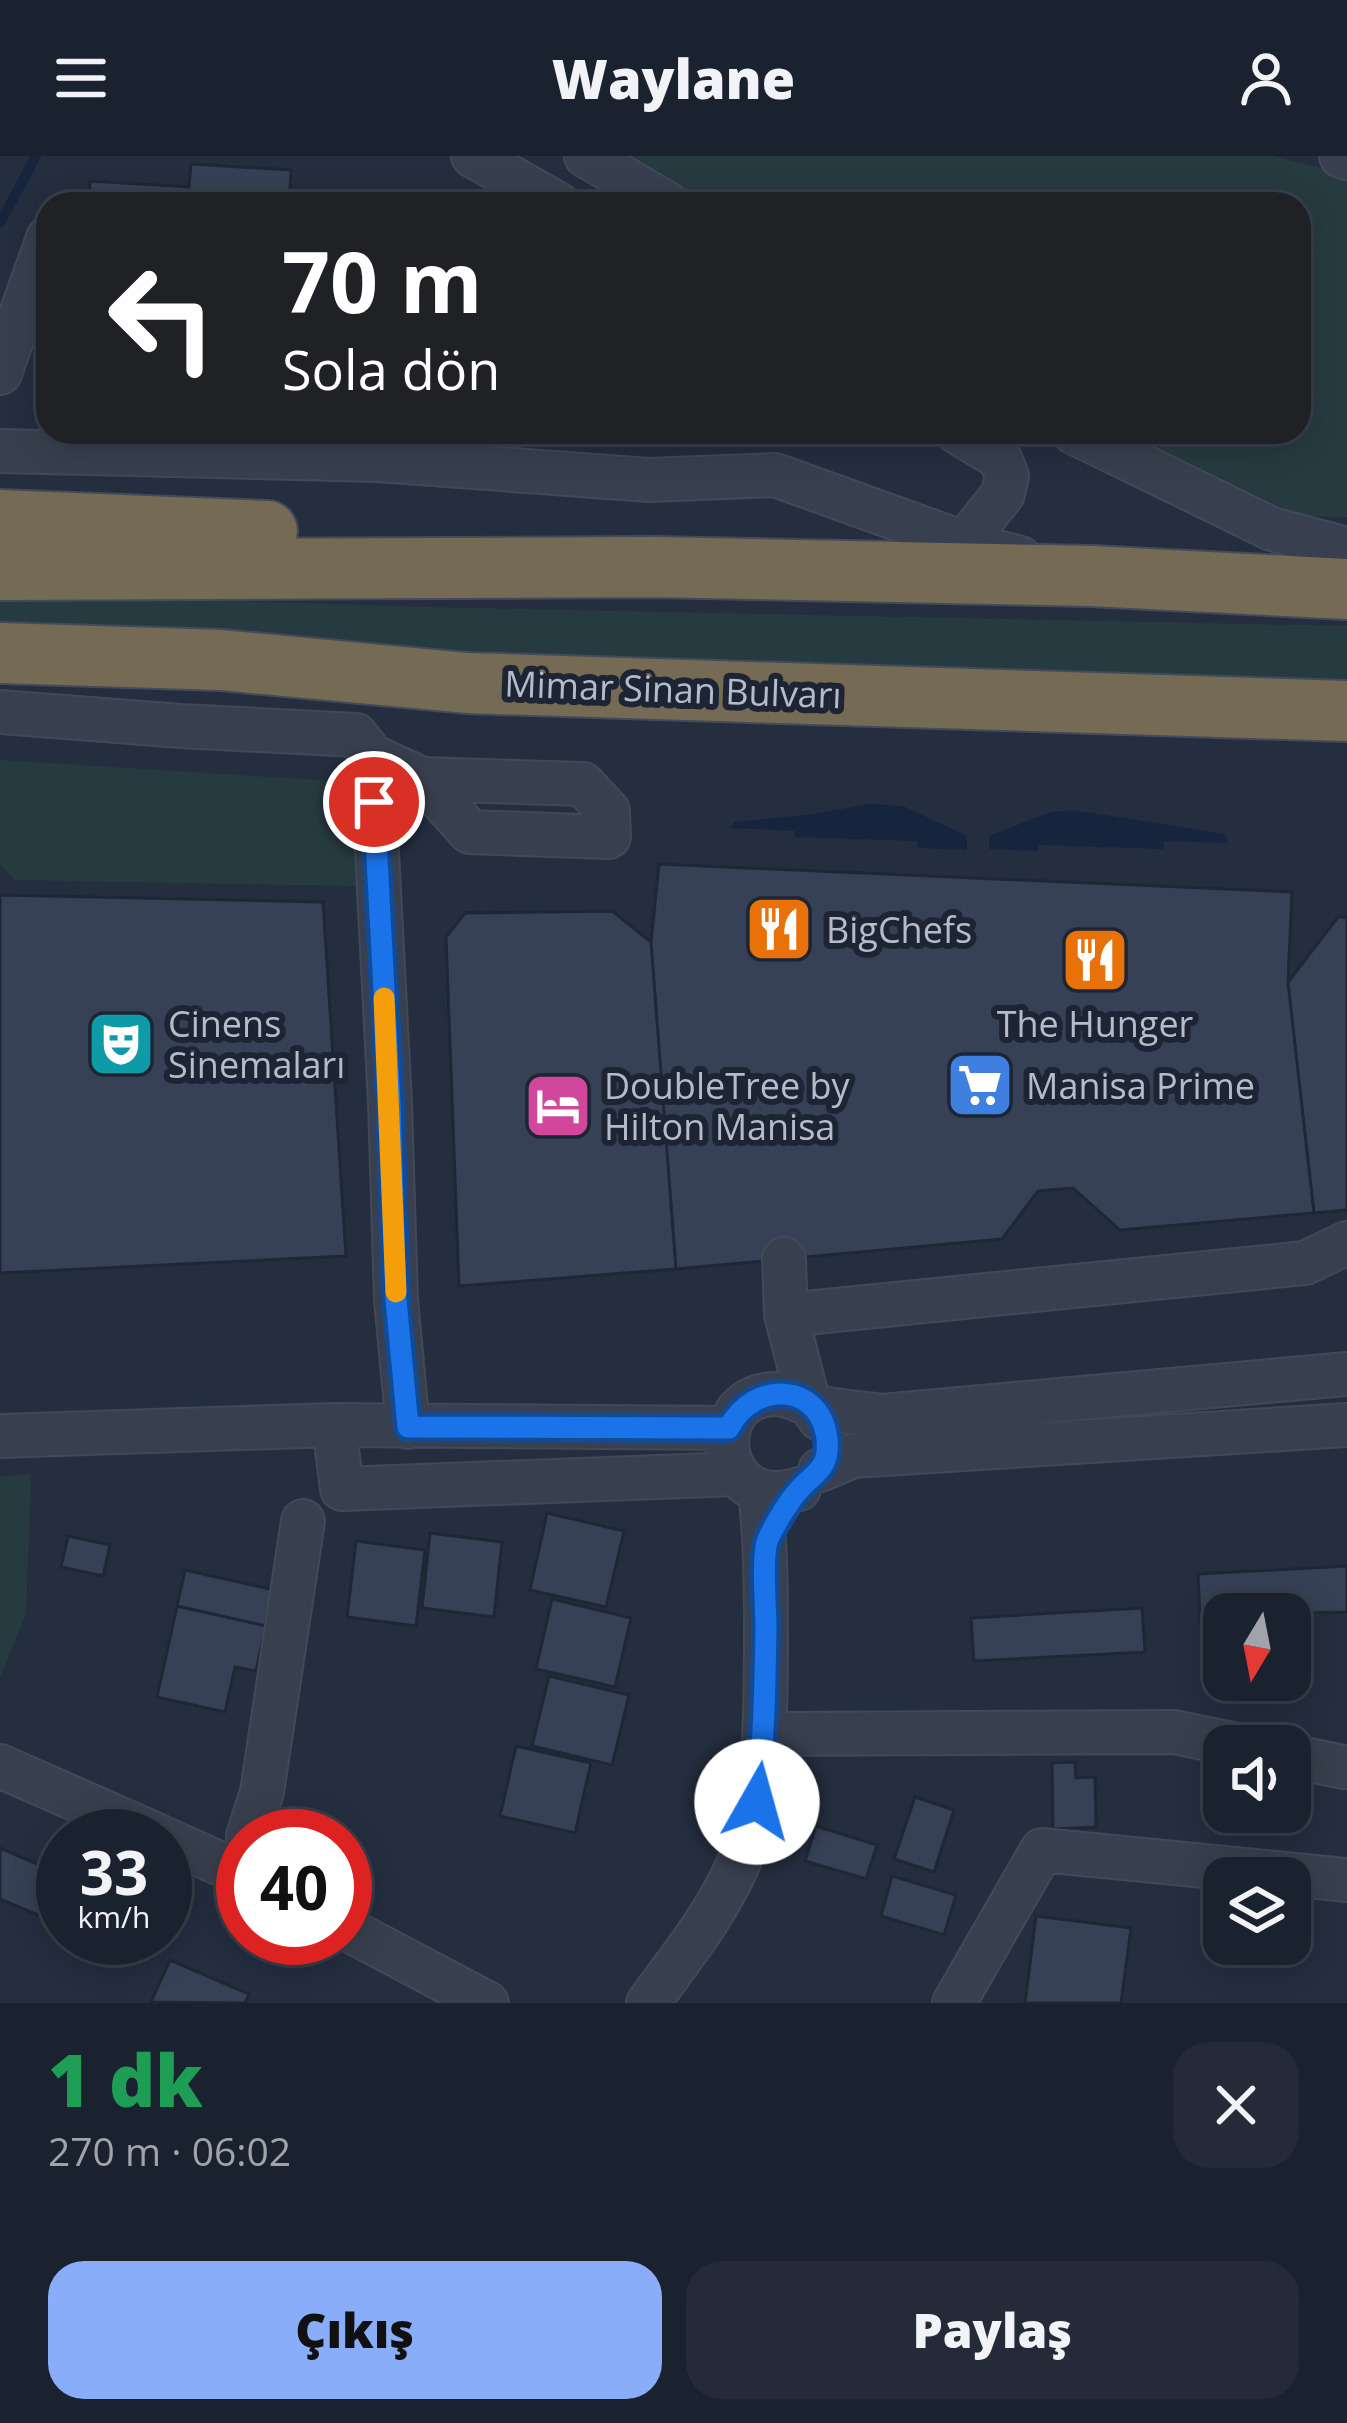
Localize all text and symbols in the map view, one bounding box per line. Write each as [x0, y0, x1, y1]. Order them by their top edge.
text: Waylane [552, 41, 795, 115]
icon: menu [48, 45, 114, 111]
icon: person [1233, 45, 1299, 111]
text: 70 m [282, 223, 482, 338]
icon: left [84, 240, 240, 396]
text: Sola dön [282, 332, 500, 406]
street label: Mimar Sinan Bulvarı [504, 659, 842, 719]
pin [323, 751, 425, 853]
icon: arrive [341, 769, 407, 835]
restaurant icon: BigChefs [744, 894, 814, 964]
place label: BigChefs [826, 905, 972, 954]
restaurant icon: The Hunger [1060, 925, 1130, 995]
place label: Cinens Sinemaları [168, 999, 345, 1089]
place label: The Hunger [997, 999, 1194, 1048]
theatre icon: Cinens Sinemaları [86, 1009, 156, 1079]
supermarket icon: Manisa Prime [945, 1050, 1015, 1120]
place label: DoubleTree by Hilton Manisa [604, 1061, 851, 1151]
place label: Manisa Prime [1026, 1061, 1255, 1110]
hotel icon: DoubleTree by Hilton Manisa [523, 1071, 593, 1141]
north arrow [1203, 1593, 1311, 1701]
map controls [1203, 1593, 1311, 1965]
button: sound [1203, 1725, 1311, 1833]
position arrow [694, 1739, 820, 1865]
speed limit sign: 40 [216, 1809, 372, 1965]
text: 33 [80, 1831, 148, 1913]
button: layers [1203, 1857, 1311, 1965]
text: km/h [78, 1896, 150, 1937]
text: 1 dk [48, 2030, 203, 2128]
button: close [1173, 2042, 1299, 2168]
text: 270 m · 06:02 [48, 2124, 291, 2177]
button: Çıkış [48, 2261, 662, 2399]
button: Paylaş [686, 2261, 1299, 2399]

